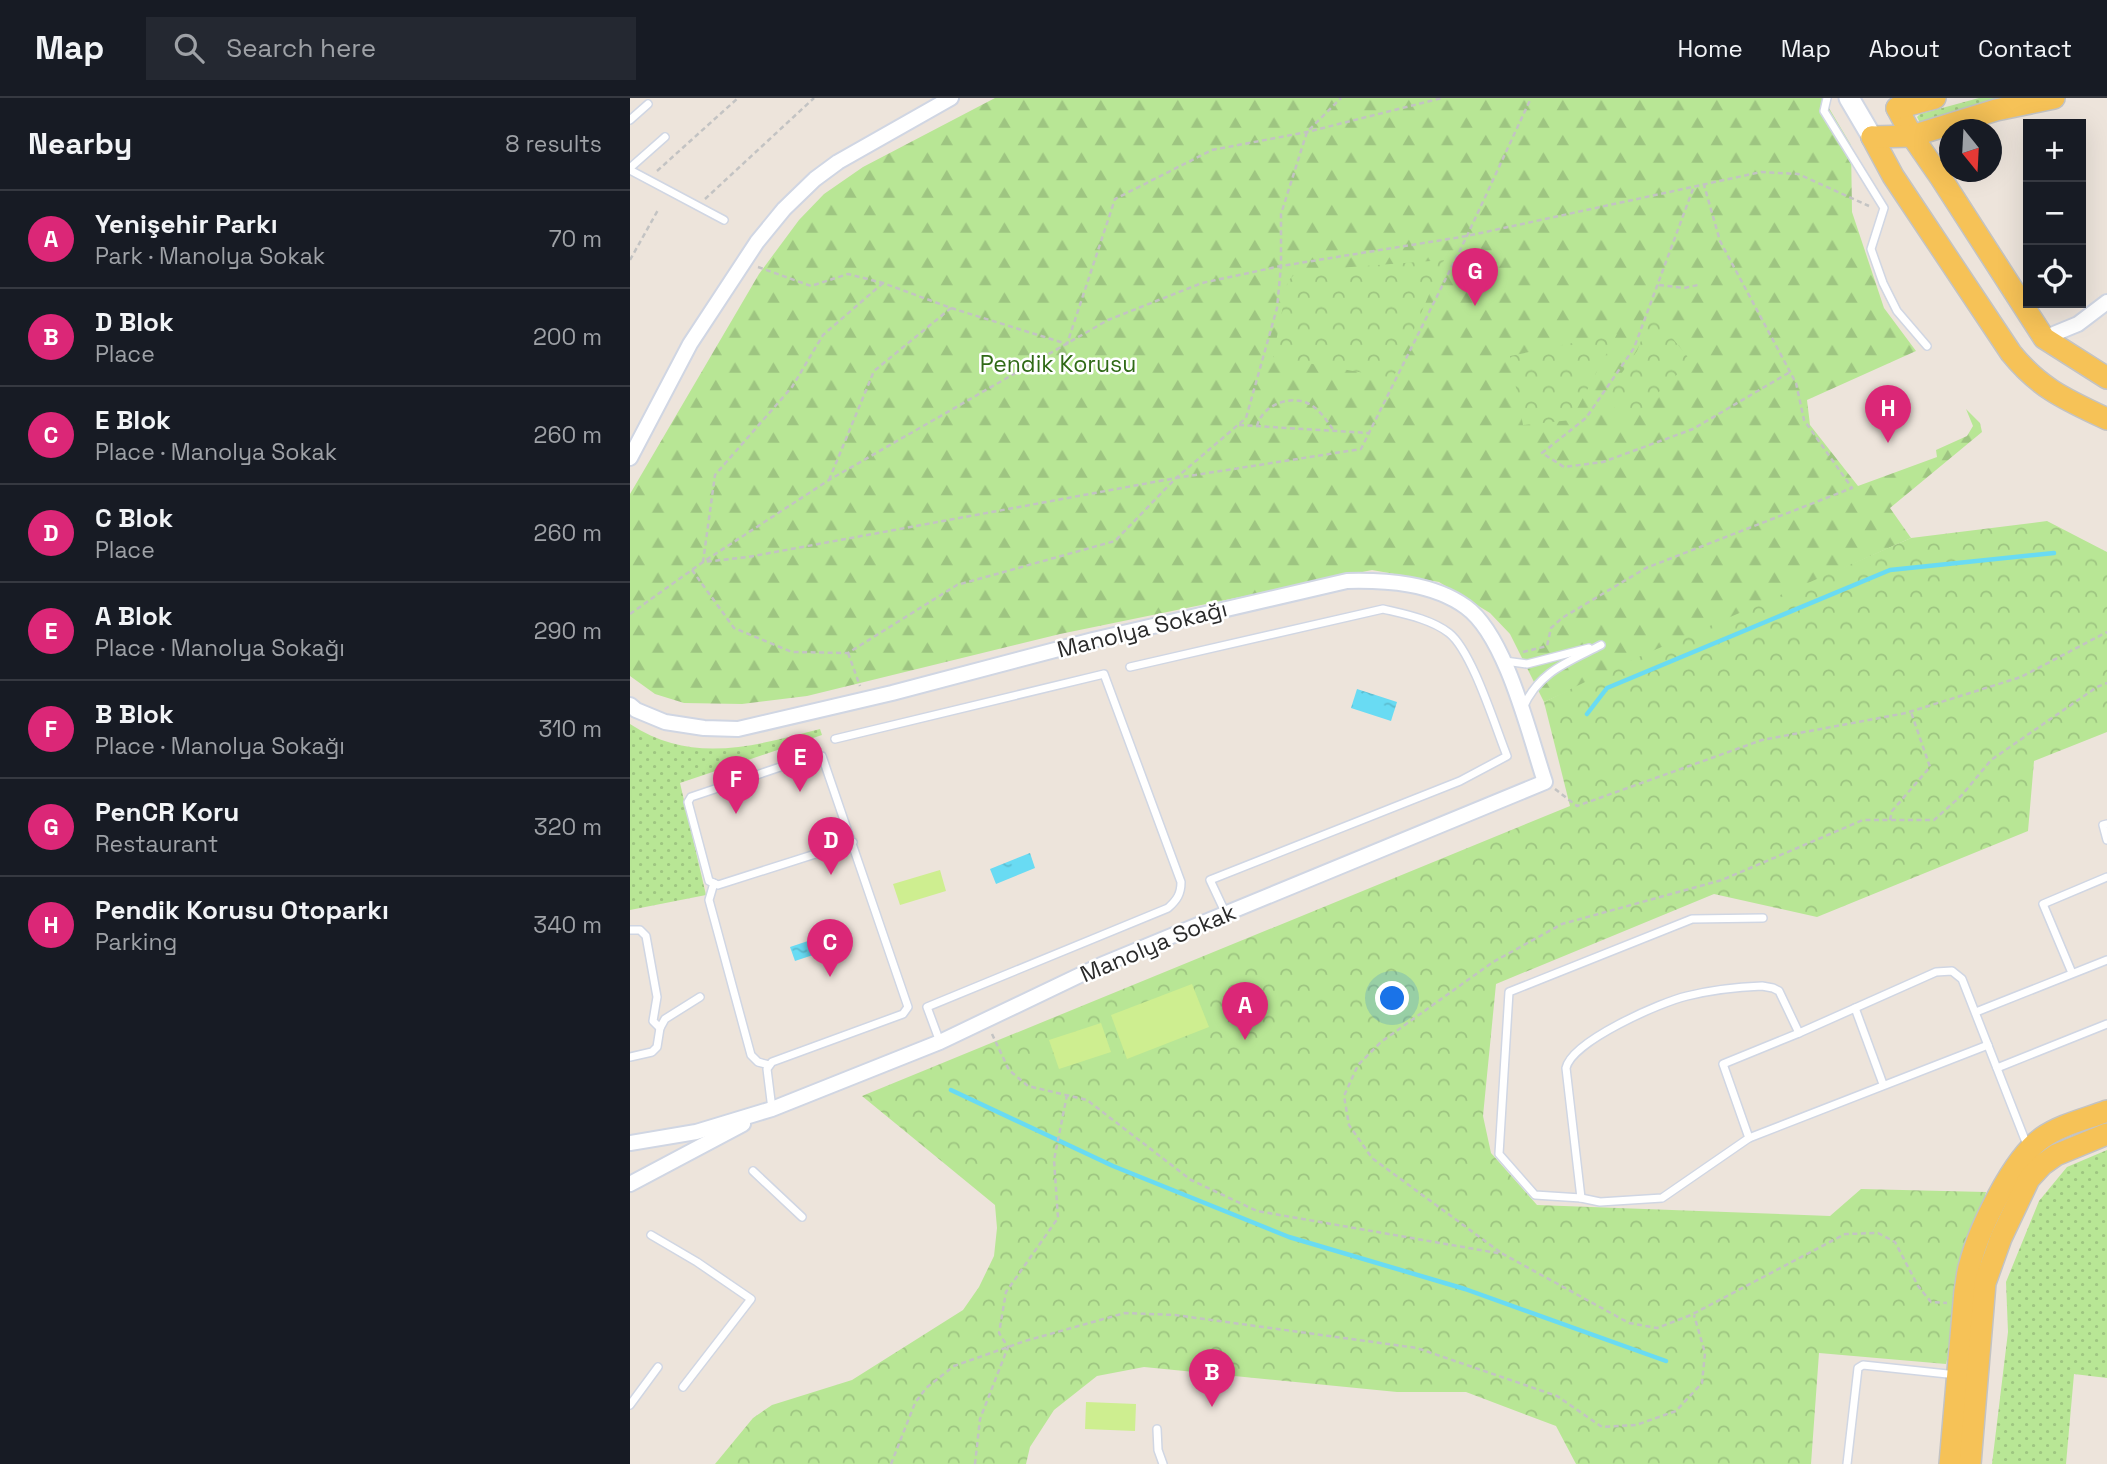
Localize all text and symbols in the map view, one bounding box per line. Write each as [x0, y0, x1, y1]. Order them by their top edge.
search box [146, 17, 636, 80]
text: Map [35, 27, 104, 69]
icon: search [170, 29, 208, 67]
text: Search here [226, 31, 376, 65]
text: Home [1677, 33, 1743, 64]
text: Map [1781, 33, 1831, 64]
text: About [1869, 33, 1940, 64]
text: Contact [1978, 33, 2072, 64]
north arrow [1939, 119, 2002, 182]
map controls [2023, 119, 2086, 308]
button: + [2023, 119, 2086, 182]
text: Nearby [28, 124, 132, 163]
text: 8 results [505, 129, 602, 159]
button: − [2023, 182, 2086, 245]
text: Yenişehir Parkı [95, 207, 278, 241]
text: A [44, 224, 58, 254]
text: 70 m [549, 224, 602, 254]
text: Park · Manolya Sokak [95, 241, 325, 271]
button: locate [2023, 245, 2086, 308]
pin: G [1452, 248, 1498, 306]
text: D Blok [95, 305, 174, 339]
text: B [43, 322, 59, 352]
text: 200 m [533, 322, 602, 352]
text: Place [95, 339, 155, 369]
park label: Pendik Korusu [980, 349, 1136, 379]
pin: H [1865, 385, 1911, 443]
text: E Blok [95, 403, 171, 437]
text: C [44, 420, 58, 450]
text: 260 m [534, 420, 602, 450]
text: Place · Manolya Sokak [95, 437, 337, 467]
text: C Blok [95, 501, 173, 535]
text: D [43, 518, 59, 548]
text: 260 m [534, 518, 602, 548]
text: Place [95, 535, 155, 565]
street label: Manolya Sokağı [1054, 593, 1230, 665]
text: A Blok [95, 599, 173, 633]
text: E [45, 616, 57, 646]
text: 290 m [534, 616, 602, 646]
text: Place · Manolya Sokağı [95, 633, 345, 663]
text: B Blok [95, 697, 174, 731]
text: F [45, 714, 57, 744]
text: 310 m [538, 714, 602, 744]
text: Place · Manolya Sokağı [95, 731, 345, 761]
pin: E [777, 734, 823, 792]
pin: F [713, 756, 759, 814]
text: PenCR Koru [95, 795, 239, 829]
text: G [43, 812, 59, 842]
text: 320 m [534, 812, 602, 842]
pin: D [808, 817, 854, 875]
text: Restaurant [95, 829, 218, 859]
text: Pendik Korusu Otoparkı [95, 893, 389, 927]
street label: Manolya Sokak [1076, 897, 1240, 989]
text: H [43, 910, 59, 940]
text: 340 m [533, 910, 602, 940]
pin: C [807, 919, 853, 977]
text: Parking [95, 927, 177, 957]
your location [1375, 981, 1409, 1015]
pin: A [1222, 982, 1268, 1040]
pin: B [1189, 1349, 1235, 1407]

